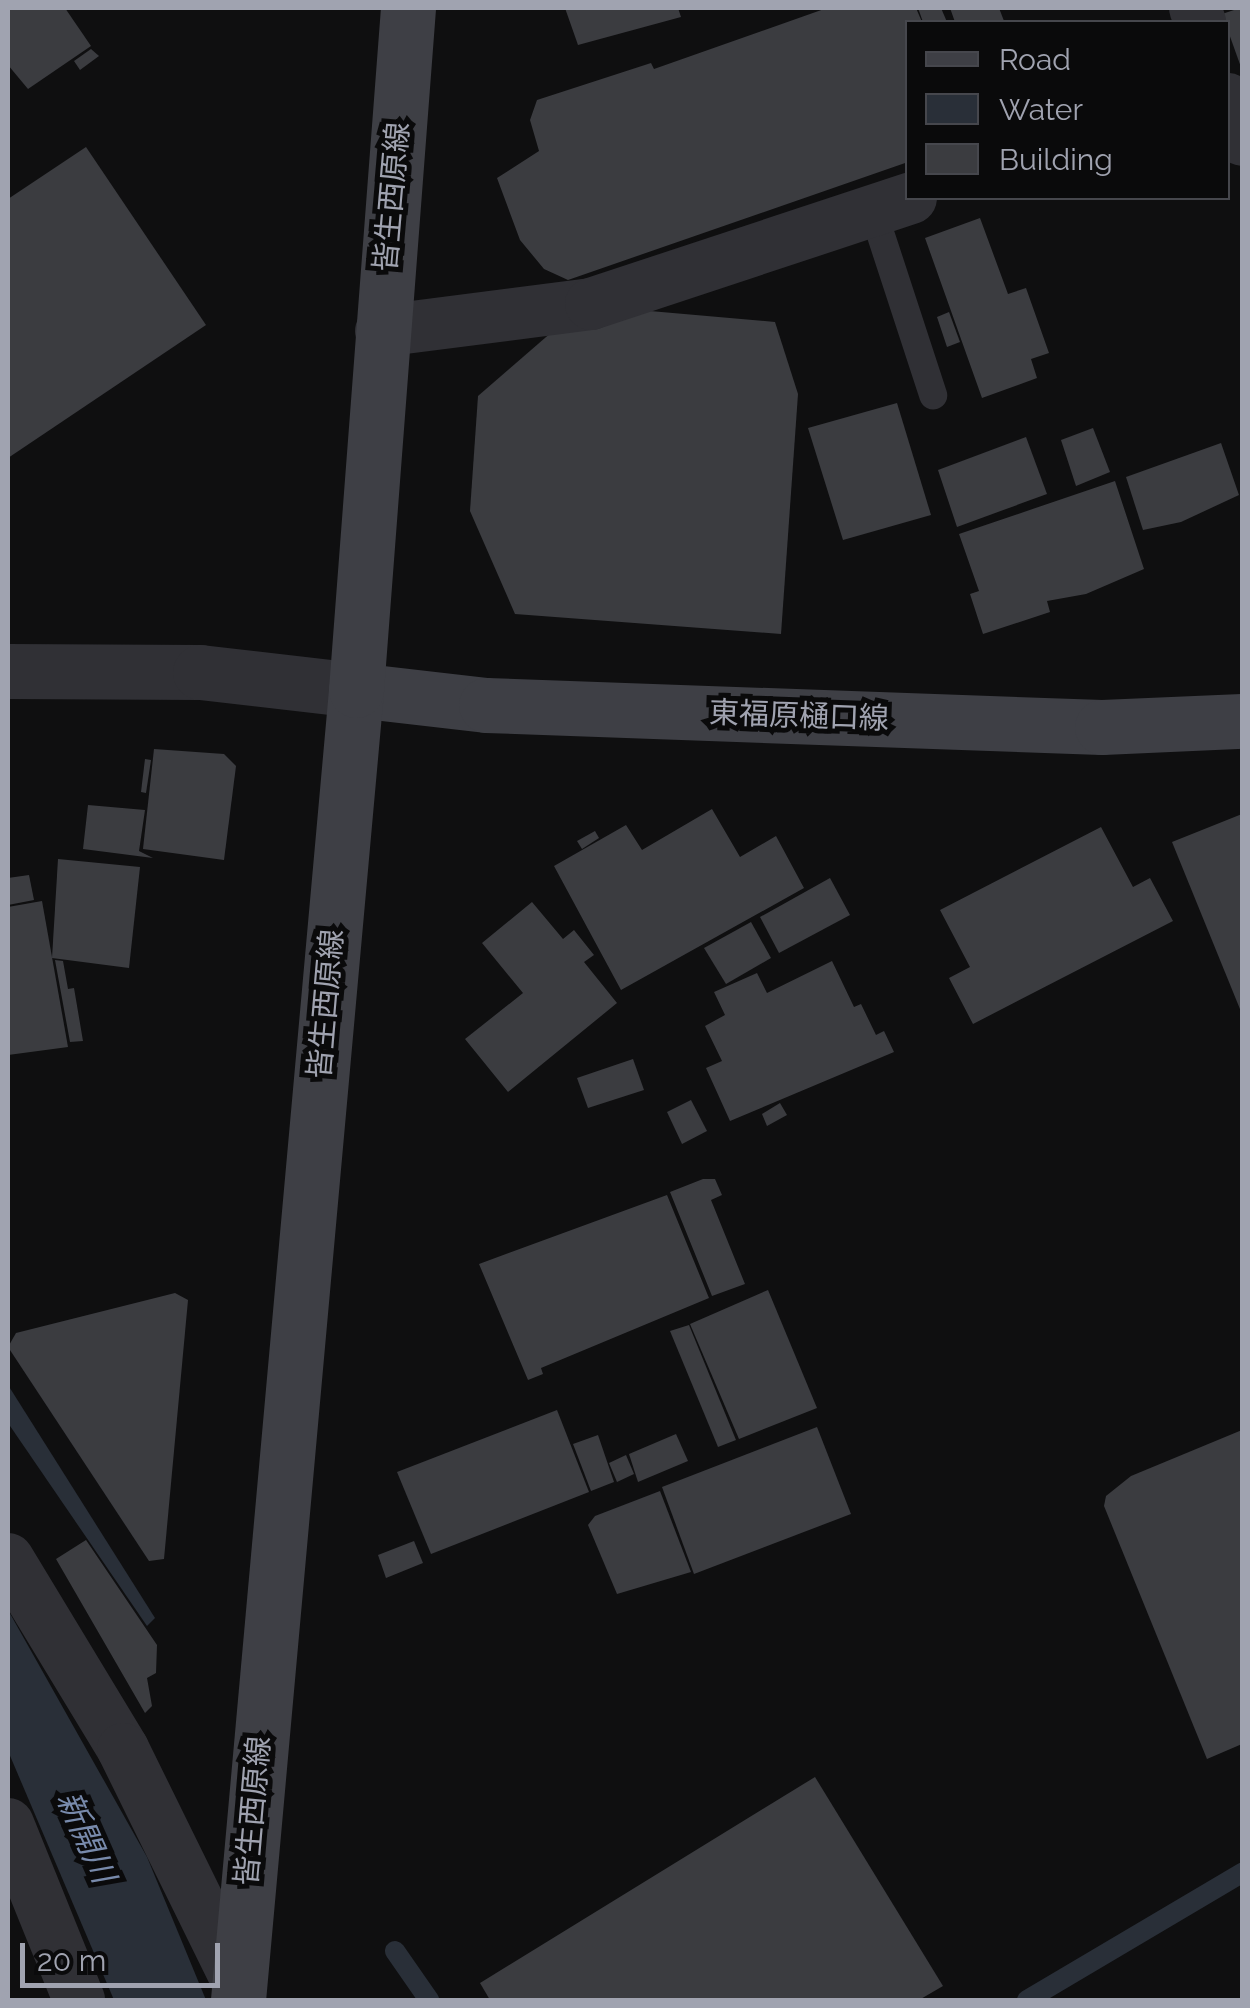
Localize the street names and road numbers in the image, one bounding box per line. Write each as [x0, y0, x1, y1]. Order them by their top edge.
street label: 皆生西原線 [368, 121, 416, 273]
street label: 東福原樋口線 [708, 695, 890, 737]
street label: 皆生西原線 [302, 928, 350, 1080]
street label: 皆生西原線 [229, 1735, 277, 1887]

